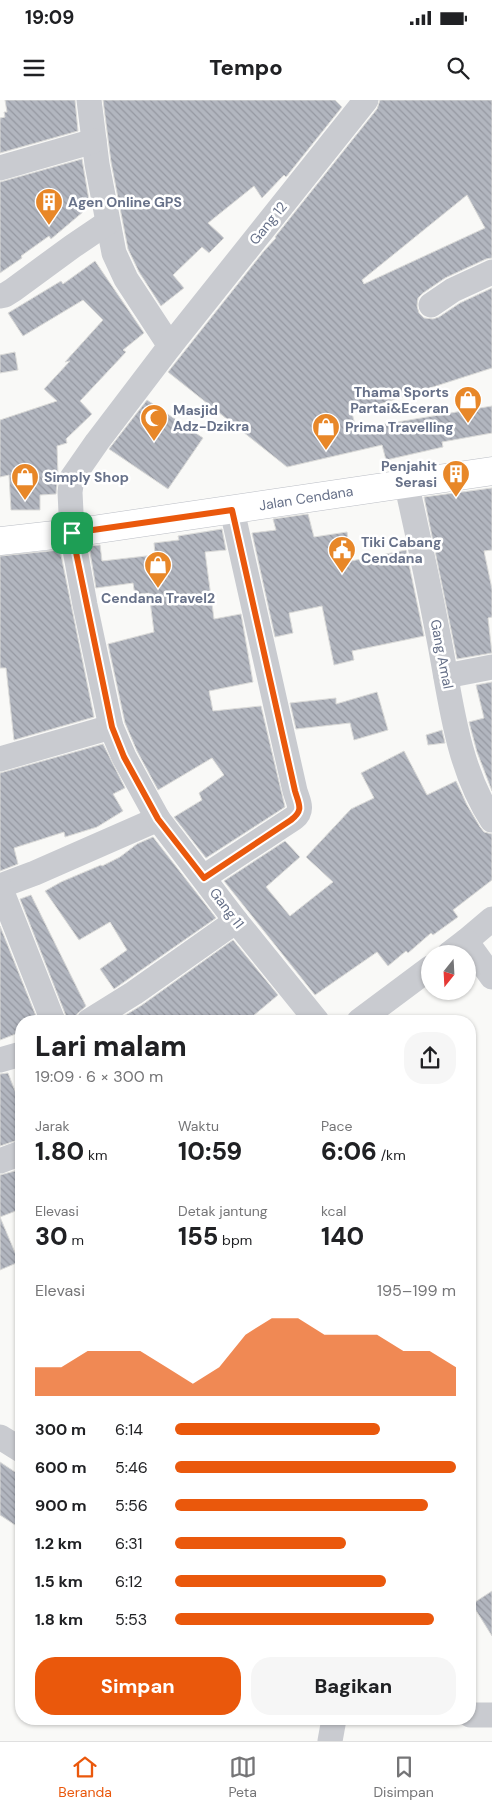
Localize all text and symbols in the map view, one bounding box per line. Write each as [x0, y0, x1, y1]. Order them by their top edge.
text: 19:09 [25, 5, 74, 30]
text: Tempo [209, 53, 283, 82]
icon: menu [20, 54, 48, 82]
icon: search [444, 54, 472, 82]
building icon: Agen Online GPS [34, 187, 64, 226]
place label: Agen Online GPS [68, 193, 182, 211]
street label: Gang 12 [245, 198, 291, 248]
place label: Thama Sports Partai&Eceran [350, 383, 449, 417]
shop icon: Thama Sports Partai&Eceran [453, 385, 483, 424]
place label: Masjid Adz-Dzikra [173, 401, 249, 435]
mosque icon: Masjid Adz-Dzikra [139, 403, 169, 442]
shop icon: Prima Travelling [311, 412, 341, 451]
place label: Prima Travelling [345, 418, 454, 436]
place label: Penjahit Serasi [381, 457, 437, 491]
building icon: Penjahit Serasi [441, 459, 471, 498]
shop icon: Simply Shop [10, 462, 40, 501]
place label: Simply Shop [44, 468, 129, 486]
street label: Jalan Cendana [258, 482, 354, 514]
pin [51, 512, 93, 554]
icon: arrive [58, 519, 86, 547]
place label: Tiki Cabang Cendana [361, 533, 441, 567]
public building icon: Tiki Cabang Cendana [327, 535, 357, 574]
shop icon: Cendana Travel2 [143, 550, 173, 589]
place label: Cendana Travel2 [101, 589, 215, 607]
street label: Gang Amal [426, 618, 458, 690]
street label: Gang 11 [206, 884, 248, 932]
north arrow [421, 945, 476, 1000]
map controls [421, 945, 476, 1000]
text: Lari malam [35, 1028, 187, 1065]
button: share [404, 1032, 456, 1084]
text: 19:09 · 6 × 300 m [35, 1066, 163, 1087]
text: Jarak [35, 1117, 69, 1135]
text: Waktu [178, 1117, 219, 1135]
text: Pace [321, 1117, 352, 1135]
text: 1.80 [35, 1135, 84, 1168]
text: 10:59 [178, 1135, 242, 1168]
text: 6:06 [321, 1135, 377, 1168]
text: km [84, 1146, 107, 1164]
text: /km [377, 1146, 406, 1164]
text: Elevasi [35, 1202, 79, 1220]
text: Detak jantung [178, 1202, 268, 1220]
text: kcal [321, 1202, 346, 1220]
text: 30 [35, 1220, 68, 1253]
text: 155 [178, 1220, 218, 1253]
text: 140 [321, 1220, 364, 1253]
text: m [68, 1231, 84, 1249]
text: bpm [218, 1231, 252, 1249]
text: Elevasi [35, 1280, 85, 1301]
text: 195–199 m [377, 1280, 456, 1301]
text: 300 m [35, 1419, 86, 1440]
text: 6:14 [115, 1419, 143, 1440]
text: 600 m [35, 1457, 87, 1478]
text: 5:46 [115, 1457, 148, 1478]
text: 900 m [35, 1495, 87, 1516]
text: 5:56 [115, 1495, 148, 1516]
text: 1.2 km [35, 1533, 82, 1554]
text: 6:31 [115, 1533, 142, 1554]
text: 1.5 km [35, 1571, 83, 1592]
text: 6:12 [115, 1571, 143, 1592]
text: 1.8 km [35, 1609, 83, 1630]
text: 5:53 [115, 1609, 147, 1630]
button: Simpan [35, 1657, 241, 1715]
button: Bagikan [251, 1657, 456, 1715]
tab: Beranda [58, 1753, 112, 1801]
tab: Peta [228, 1753, 257, 1801]
tab: Disimpan [373, 1753, 434, 1801]

